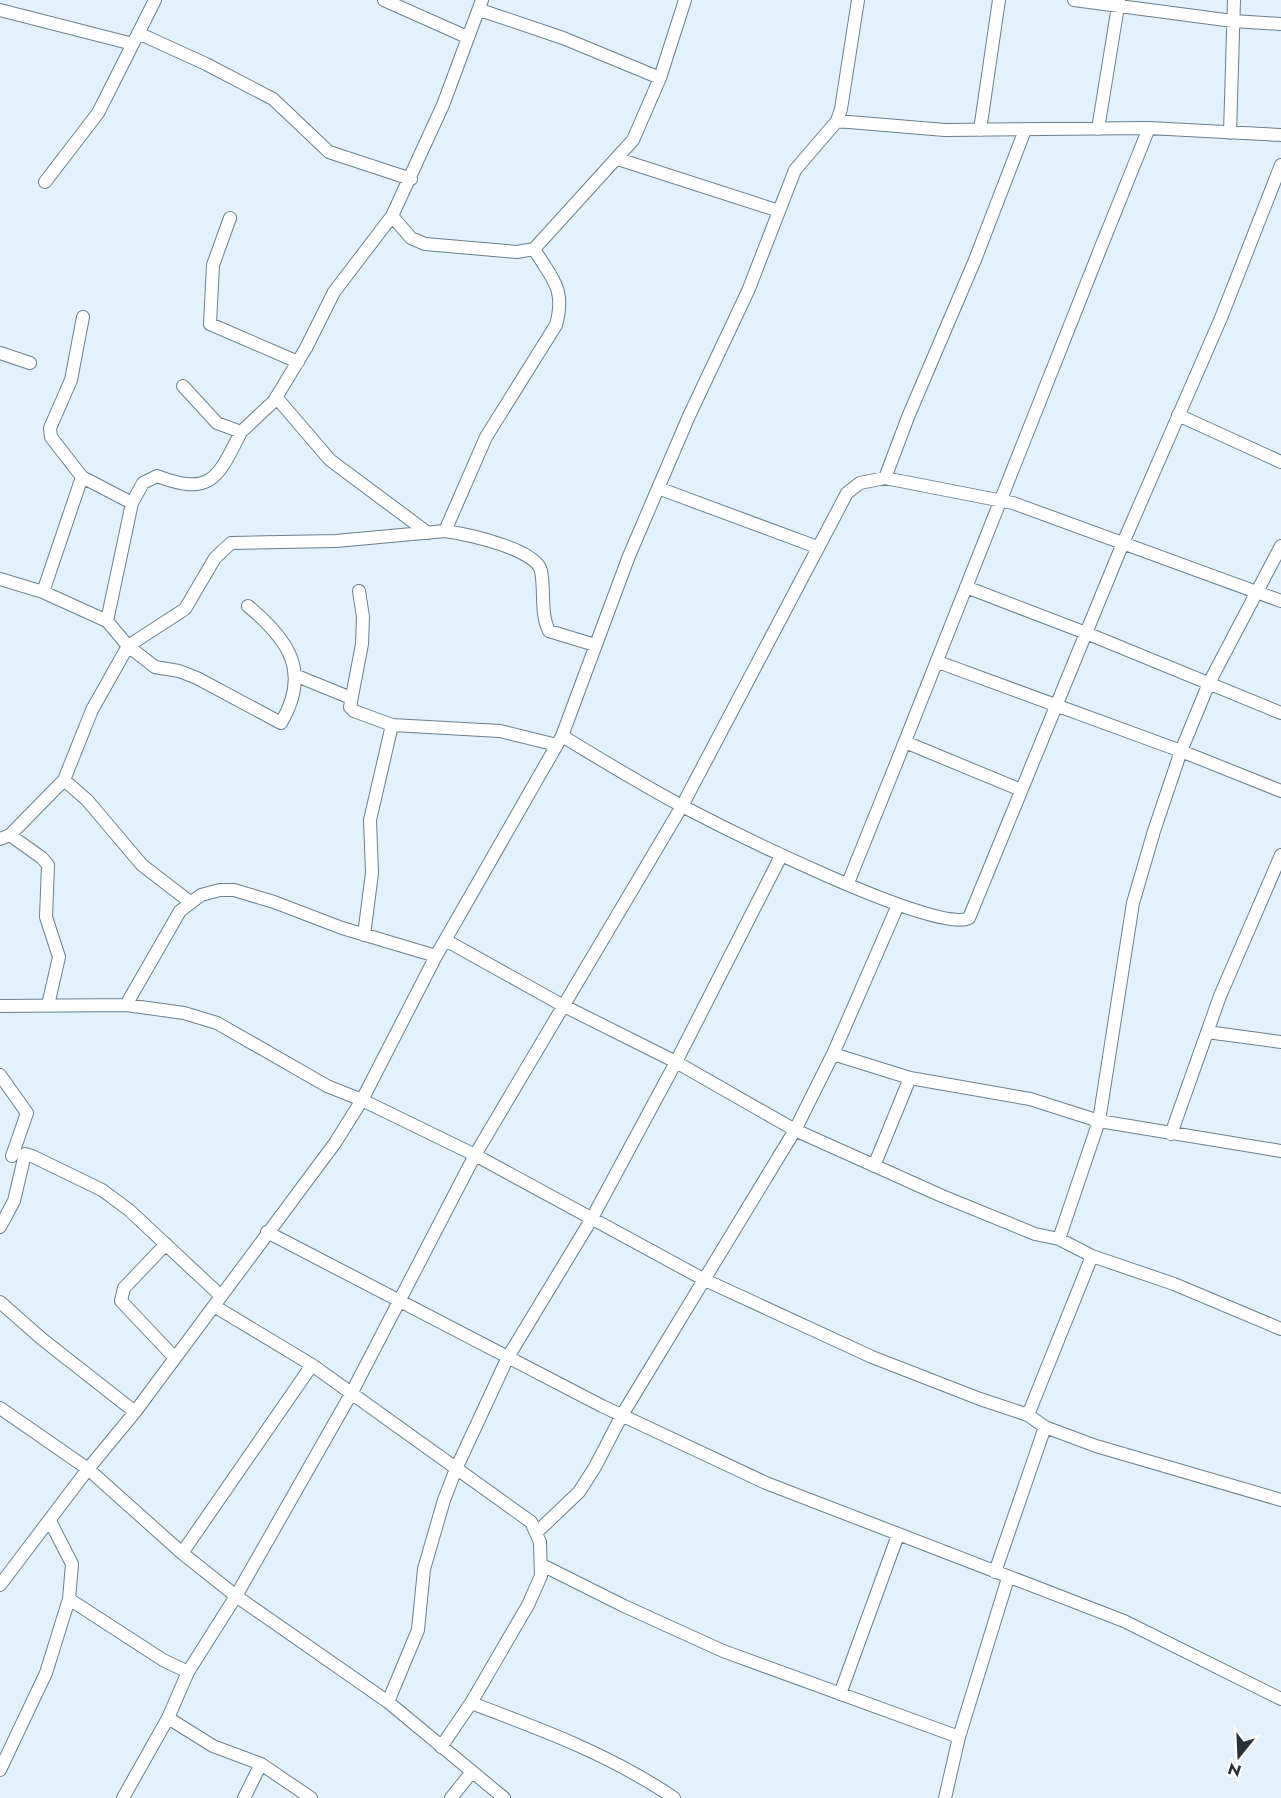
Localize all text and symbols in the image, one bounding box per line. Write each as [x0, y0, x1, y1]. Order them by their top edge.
north arrow [1209, 1726, 1269, 1786]
text: N [1225, 1757, 1244, 1783]

